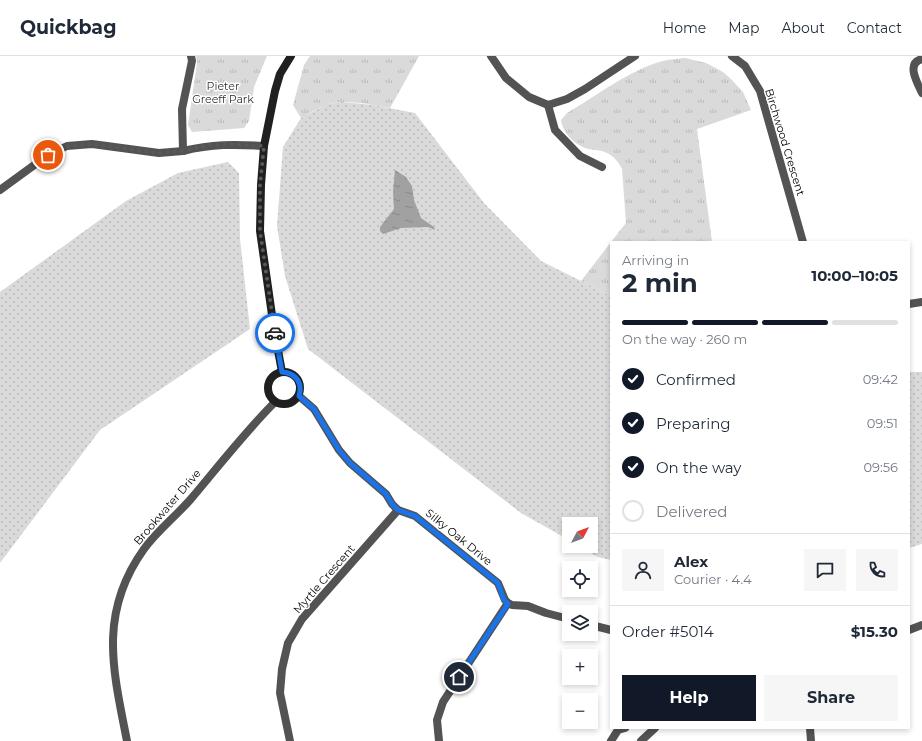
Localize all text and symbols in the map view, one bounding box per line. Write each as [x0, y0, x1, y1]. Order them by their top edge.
text: Quickbag [20, 16, 116, 39]
text: Home [663, 19, 706, 37]
text: Map [728, 19, 759, 37]
text: About [781, 19, 825, 37]
text: Contact [847, 19, 902, 37]
park label: Pieter Greeff Park [192, 79, 254, 106]
street label: Birchwood Crescent [762, 87, 808, 198]
pin [31, 138, 65, 172]
icon: bag [37, 144, 59, 166]
text: Arriving in [622, 252, 689, 268]
text: 10:00–10:05 [811, 266, 898, 285]
text: 2 min [622, 267, 698, 299]
courier [255, 313, 295, 353]
icon: car [264, 322, 286, 344]
text: On the way · 260 m [622, 331, 747, 347]
icon: check [622, 368, 644, 390]
text: Confirmed [656, 370, 736, 389]
text: 09:42 [863, 371, 898, 387]
icon: check [622, 412, 644, 434]
text: Preparing [656, 414, 731, 433]
text: 09:51 [867, 415, 898, 431]
icon: check [622, 456, 644, 478]
text: On the way [656, 458, 741, 477]
text: 09:56 [863, 459, 898, 475]
street label: Brookwater Drive [130, 466, 204, 548]
text: Delivered [656, 502, 728, 521]
street label: Silky Oak Drive [423, 506, 495, 568]
north arrow [562, 517, 598, 553]
map controls [562, 517, 598, 729]
street label: Myrtle Crescent [290, 541, 358, 616]
button: person [622, 549, 664, 591]
button: chat [804, 549, 846, 591]
button: phone [856, 549, 898, 591]
text: Alex [674, 552, 708, 571]
button: locate [562, 561, 598, 597]
text: Courier · 4.4 [674, 571, 752, 587]
button: layers [562, 605, 598, 641]
text: Order #5014 [622, 622, 714, 641]
text: $15.30 [851, 622, 898, 641]
button: + [562, 649, 598, 685]
pin [442, 660, 476, 694]
icon: home [448, 666, 470, 688]
button: Help [622, 675, 756, 721]
button: Share [764, 675, 898, 721]
button: − [562, 693, 598, 729]

